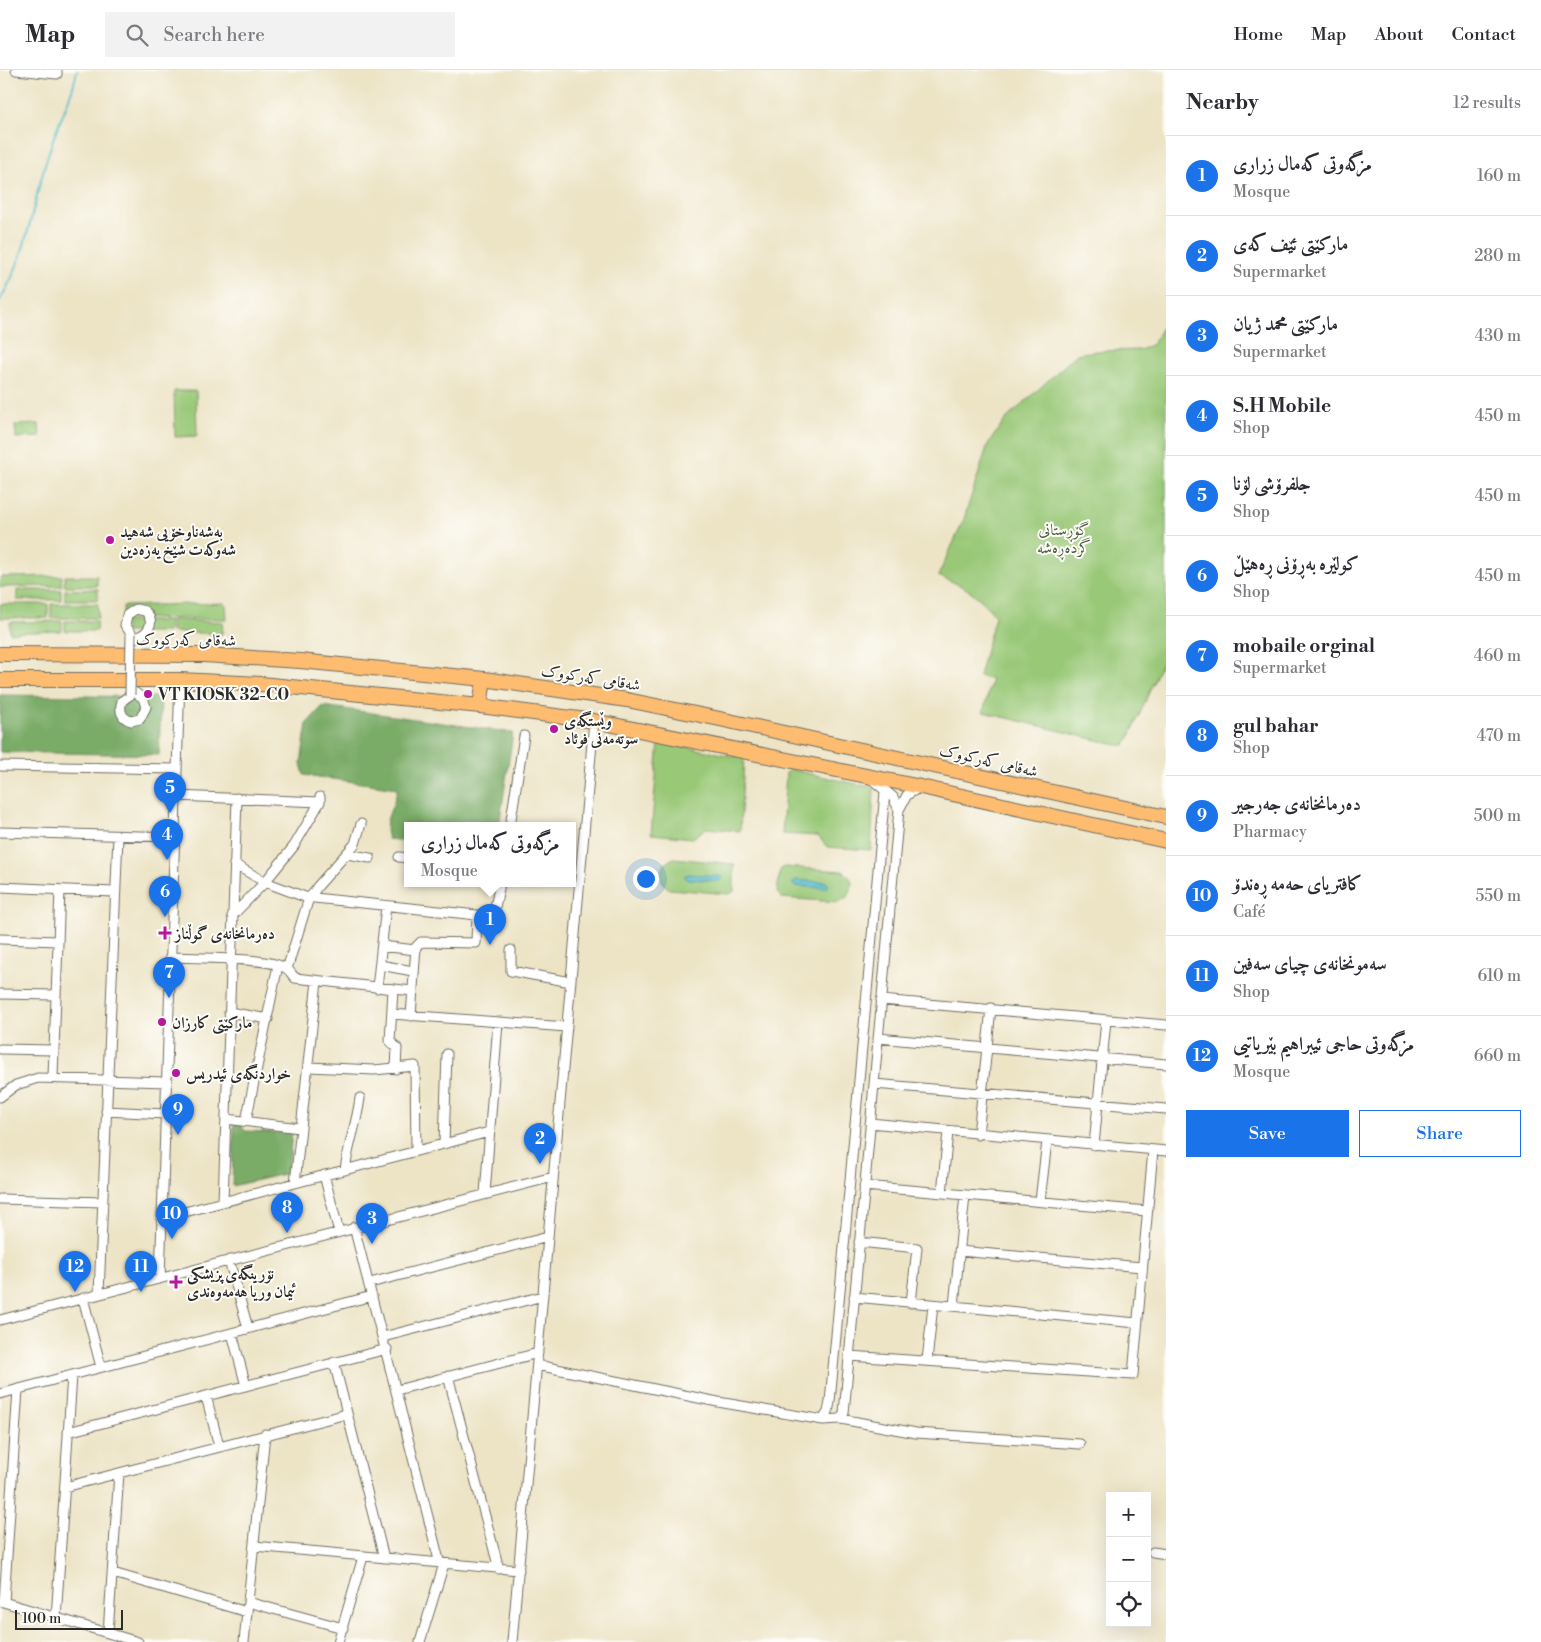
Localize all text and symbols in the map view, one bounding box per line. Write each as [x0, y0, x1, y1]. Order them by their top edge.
search box [105, 12, 455, 57]
text: Map [25, 20, 75, 50]
icon: search [123, 21, 151, 49]
text: Search here [163, 23, 265, 47]
text: Home [1234, 23, 1283, 46]
text: Map [1311, 23, 1347, 46]
text: About [1375, 23, 1424, 46]
text: Contact [1452, 23, 1516, 46]
text: Nearby [1186, 90, 1259, 116]
text: 12 results [1453, 93, 1521, 113]
text: مزگەوتی کەمال زراری [1233, 152, 1372, 176]
text: 1 [1198, 166, 1206, 186]
text: 160 m [1477, 166, 1521, 186]
text: Mosque [1233, 182, 1290, 202]
text: مارکێتی ئێف کەی [1233, 232, 1348, 256]
text: 2 [1197, 246, 1207, 266]
text: 280 m [1474, 246, 1521, 266]
text: Supermarket [1233, 262, 1327, 282]
text: مارکێتی محمد ژیان [1233, 312, 1338, 336]
text: 3 [1197, 326, 1207, 346]
text: 430 m [1475, 326, 1521, 346]
text: Supermarket [1233, 342, 1327, 362]
text: S.H Mobile [1233, 394, 1331, 418]
text: 4 [1197, 406, 1207, 426]
text: 450 m [1475, 406, 1521, 426]
text: Shop [1233, 418, 1270, 438]
text: جلفرۆشی لۆنا [1233, 472, 1311, 496]
text: 5 [1197, 486, 1207, 506]
text: 450 m [1475, 486, 1521, 506]
text: Shop [1233, 502, 1270, 522]
park label: گۆڕستانی گردەڕەشە [1037, 520, 1091, 561]
place label: بەشەناوخۆیی شەهید شەوکەت شێخ یەزەدین [120, 522, 236, 564]
marker: بەشەناوخۆیی شەهید شەوکەت شێخ یەزەدین [104, 534, 116, 546]
text: کولێرە بەڕۆنی ڕەهێڵ [1233, 552, 1359, 576]
text: 6 [1197, 566, 1207, 586]
text: 450 m [1475, 566, 1521, 586]
text: Shop [1233, 582, 1270, 602]
street label: شەقامی کەرکووک [136, 629, 236, 651]
text: mobaile orginal [1233, 634, 1375, 658]
text: 7 [1197, 646, 1207, 666]
text: 460 m [1474, 646, 1521, 666]
text: Supermarket [1233, 658, 1327, 678]
street label: شەقامی کەرکووک [540, 660, 642, 696]
place label: VT KIOSK 32-C0 [157, 685, 289, 705]
marker: VT KIOSK 32-C0 [142, 688, 154, 700]
place label: وێستگەی سوتەمەنی فوئاد [564, 710, 638, 749]
text: gul bahar [1233, 714, 1319, 738]
marker: وێستگەی سوتەمەنی فوئاد [548, 723, 560, 735]
text: 8 [1197, 726, 1207, 746]
text: 470 m [1477, 726, 1521, 746]
text: Shop [1233, 738, 1270, 758]
street label: شەقامی کەرکووک [938, 740, 1040, 782]
pin: 5 [154, 772, 186, 813]
text: دەرمانخانەی جەرجیر [1233, 792, 1361, 816]
text: 9 [1197, 806, 1207, 826]
text: 500 m [1474, 806, 1521, 826]
pin: 4 [151, 819, 183, 860]
popup [404, 822, 576, 887]
text: Pharmacy [1233, 822, 1307, 842]
text: مزگەوتی کەمال زراری [421, 831, 559, 855]
text: Mosque [421, 861, 478, 881]
your location [633, 866, 659, 892]
text: کافتریای حەمە ڕەندۆ [1233, 872, 1363, 896]
pin: 6 [149, 876, 181, 917]
text: 10 [1193, 886, 1211, 906]
text: 550 m [1475, 886, 1521, 906]
text: Café [1233, 902, 1266, 922]
pin: 1 [474, 904, 506, 945]
place label: دەرمانخانەی گوڵناز [173, 924, 275, 944]
marker: دەرمانخانەی گوڵناز [159, 927, 171, 939]
text: سەمونخانەی چیای سەفین [1233, 952, 1387, 976]
pin: 7 [153, 957, 185, 998]
text: 11 [1194, 966, 1210, 986]
text: 610 m [1477, 966, 1521, 986]
text: Shop [1233, 982, 1270, 1002]
place label: مارکێتی کارزان [172, 1013, 252, 1035]
marker: مارکێتی کارزان [156, 1016, 168, 1028]
text: مزگەوتی حاجی ئیبراهیم بێریاتیی [1233, 1032, 1414, 1056]
text: 12 [1193, 1046, 1211, 1066]
text: 660 m [1474, 1046, 1521, 1066]
text: Mosque [1233, 1062, 1290, 1082]
place label: خواردنگەی ئیدریس [186, 1063, 291, 1085]
marker: خواردنگەی ئیدریس [170, 1067, 182, 1079]
pin: 9 [162, 1094, 194, 1135]
button: Save [1186, 1110, 1349, 1157]
button: Share [1359, 1110, 1521, 1157]
pin: 2 [524, 1123, 556, 1164]
pin: 8 [271, 1192, 303, 1233]
pin: 10 [156, 1198, 188, 1239]
pin: 3 [356, 1203, 388, 1244]
pin: 12 [59, 1251, 91, 1292]
pin: 11 [125, 1251, 157, 1292]
place label: نۆرینگەی پزیشکی ئیمان وریا هەمەوەندی [187, 1263, 297, 1302]
marker: نۆرینگەی پزیشکی ئیمان وریا هەمەوەندی [169, 1275, 183, 1289]
map controls [1106, 1492, 1151, 1627]
button: + [1106, 1492, 1151, 1537]
button: − [1106, 1537, 1151, 1582]
button: locate [1106, 1582, 1151, 1627]
scale bar [15, 1607, 122, 1630]
text: 100 m [22, 1610, 61, 1628]

